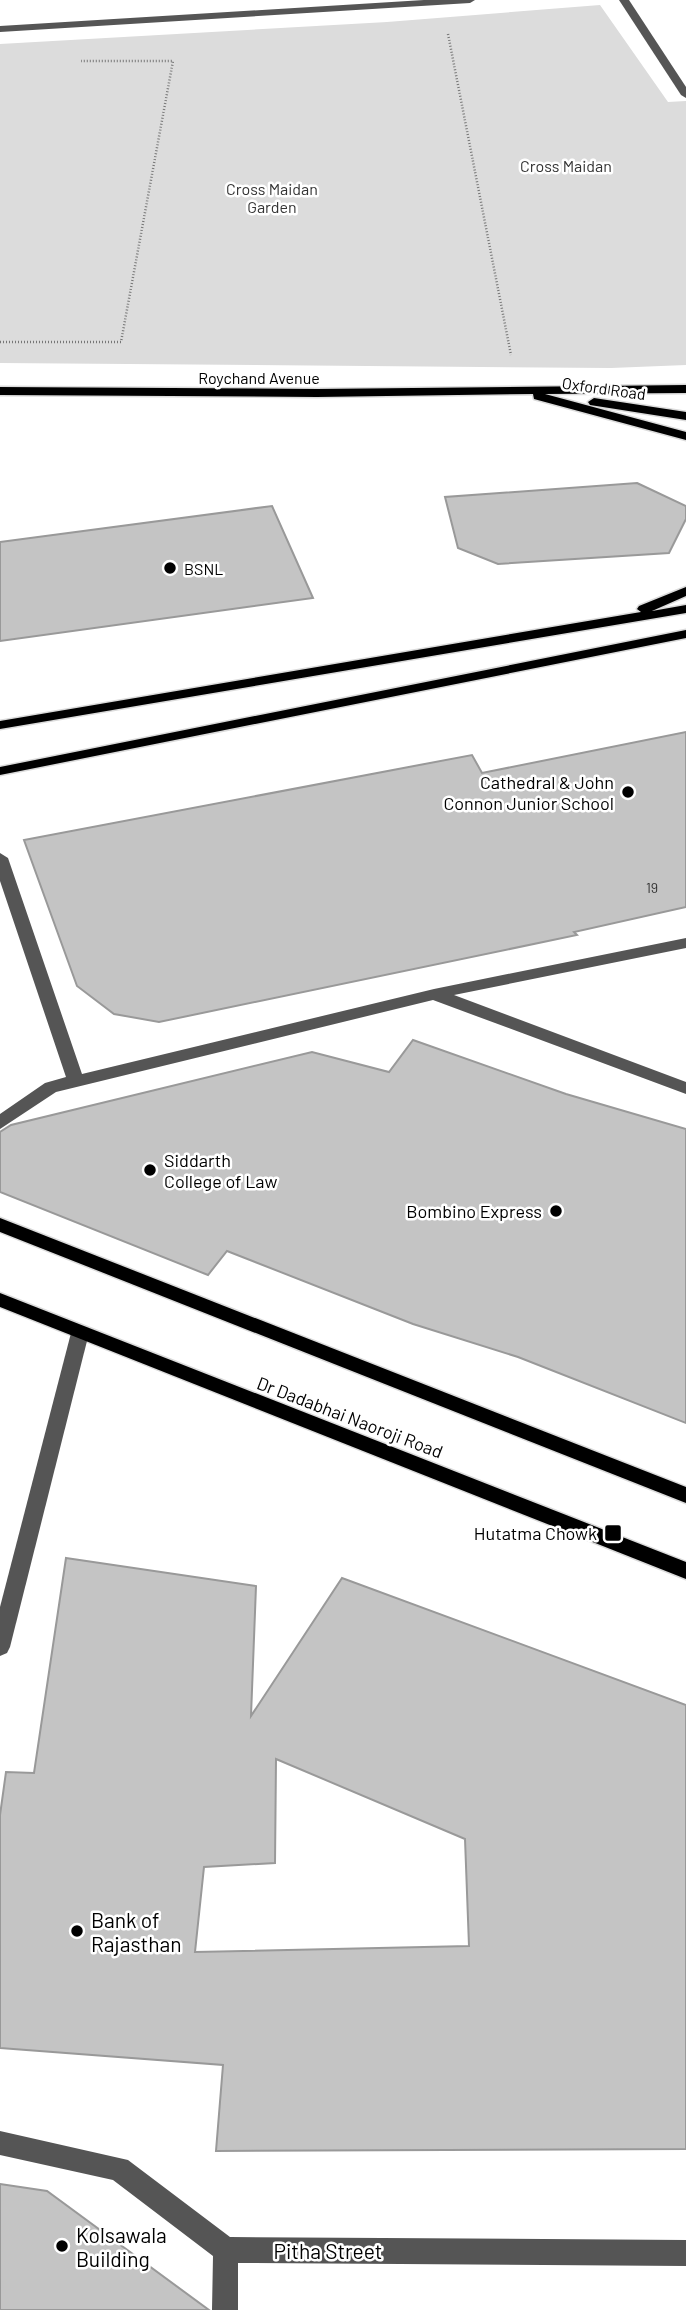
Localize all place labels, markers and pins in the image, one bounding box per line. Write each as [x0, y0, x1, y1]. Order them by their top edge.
place label: BSNL [184, 559, 223, 578]
marker: BSNL [162, 560, 178, 576]
place label: Cathedral & John Connon Junior School [443, 771, 614, 814]
marker: Cathedral & John Connon Junior School [620, 784, 636, 800]
place label: Siddarth College of Law [164, 1149, 277, 1192]
marker: Siddarth College of Law [142, 1162, 158, 1178]
place label: Bombino Express [406, 1200, 542, 1222]
marker: Bombino Express [548, 1203, 564, 1219]
place label: Hutatma Chowk [474, 1522, 597, 1544]
marker: Hutatma Chowk [603, 1523, 623, 1543]
place label: Bank of Rajasthan [91, 1907, 182, 1956]
marker: Bank of Rajasthan [69, 1923, 85, 1939]
place label: Kolsawala Building [76, 2222, 167, 2271]
marker: Kolsawala Building [54, 2238, 70, 2254]

